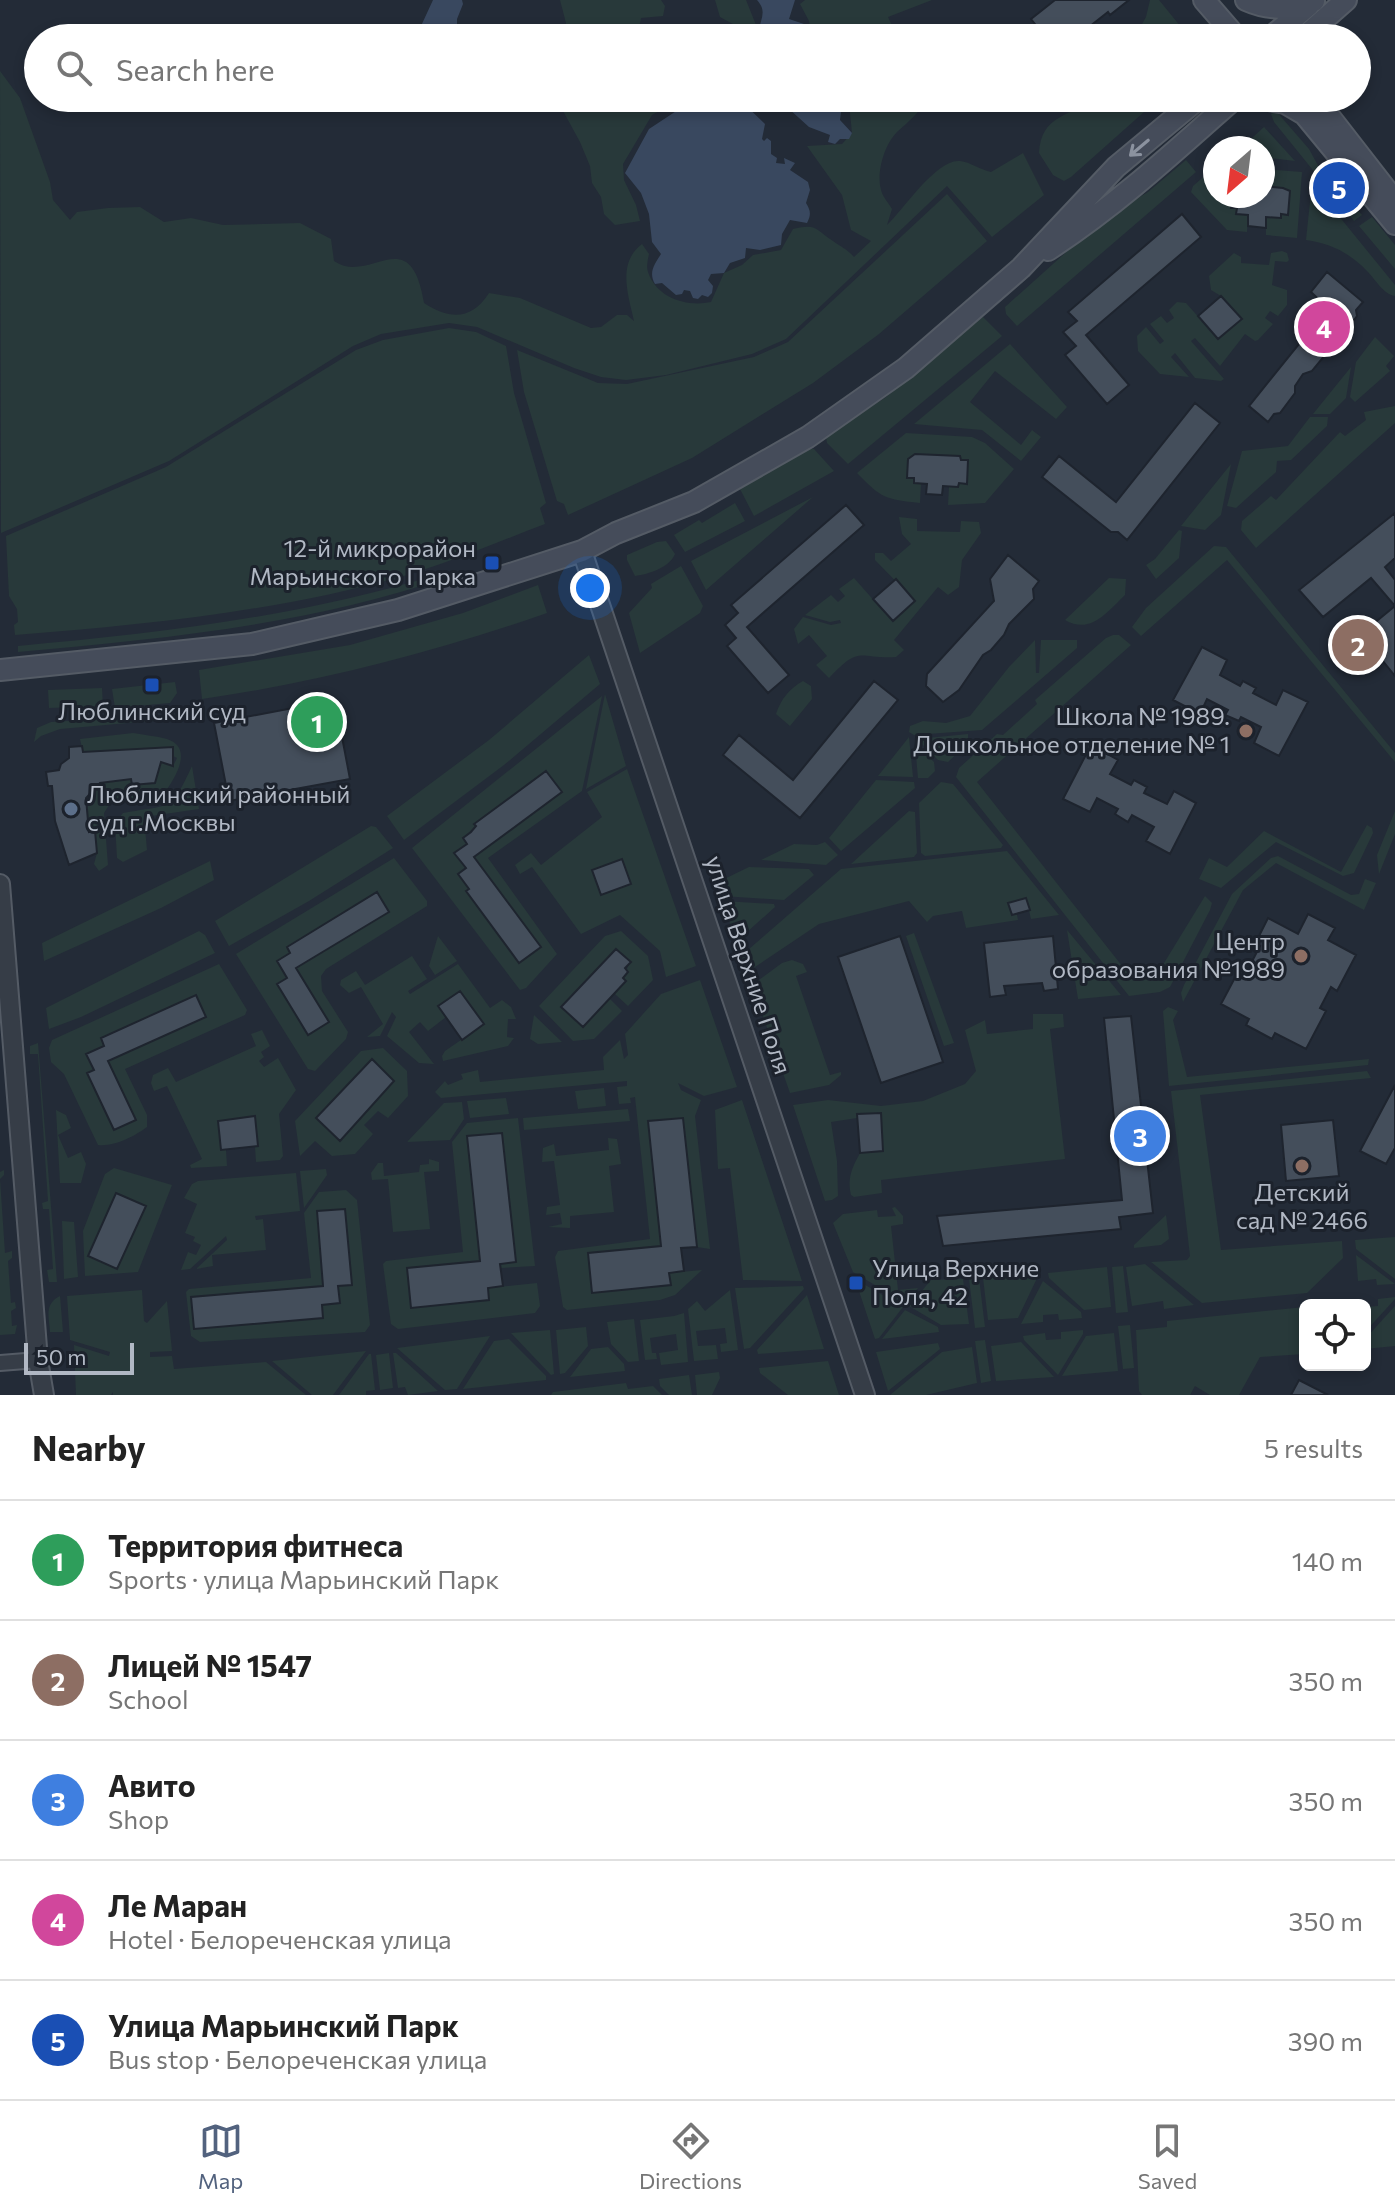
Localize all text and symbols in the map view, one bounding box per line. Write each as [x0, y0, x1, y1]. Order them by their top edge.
search box [24, 24, 1371, 112]
icon: search [52, 46, 96, 90]
text: Search here [116, 50, 275, 87]
north arrow [1203, 136, 1275, 208]
one-way arrow [1129, 139, 1150, 157]
pin: 5 [1313, 158, 1365, 218]
pin: 4 [1298, 297, 1350, 357]
place label: 12-й микрорайон Марьинского Парка [250, 533, 476, 590]
marker: 12-й микрорайон Марьинского Парка [483, 554, 501, 572]
your location [570, 568, 610, 608]
pin: 2 [1332, 615, 1384, 675]
marker: Люблинский суд [143, 676, 161, 694]
pin: 1 [291, 692, 343, 752]
place label: Люблинский суд [58, 696, 246, 725]
place label: Школа № 1989. Дошкольное отделение № 1 [913, 701, 1230, 758]
marker: Школа № 1989. Дошкольное отделение № 1 [1237, 722, 1255, 740]
place label: Люблинский районный суд г.Москвы [87, 779, 350, 836]
marker: Люблинский районный суд г.Москвы [62, 800, 80, 818]
street label: улица Верхние Поля [700, 852, 798, 1077]
place label: Центр образования №1989 [1052, 926, 1285, 983]
marker: Центр образования №1989 [1292, 947, 1310, 965]
pin: 3 [1114, 1106, 1166, 1166]
marker: Детский сад № 2466 [1293, 1157, 1311, 1175]
place label: Детский сад № 2466 [1236, 1177, 1368, 1234]
place label: Улица Верхние Поля, 42 [872, 1253, 1039, 1310]
marker: Улица Верхние Поля, 42 [847, 1274, 865, 1292]
map controls [1299, 1299, 1371, 1371]
button: locate [1299, 1299, 1371, 1371]
scale bar [24, 1339, 134, 1375]
text: 50 m [36, 1343, 86, 1370]
text: Nearby [32, 1426, 146, 1468]
text: 5 results [1264, 1432, 1363, 1463]
text: Территория фитнеса [108, 1526, 403, 1563]
text: 1 [52, 1545, 64, 1576]
text: 140 m [1292, 1545, 1363, 1576]
text: Sports · улица Марьинский Парк [108, 1563, 499, 1594]
text: Лицей № 1547 [108, 1646, 312, 1683]
text: 2 [51, 1665, 65, 1696]
text: 350 m [1289, 1665, 1363, 1696]
text: School [108, 1683, 189, 1714]
text: Авито [108, 1766, 196, 1803]
text: 3 [50, 1785, 66, 1816]
text: 350 m [1289, 1785, 1363, 1816]
text: Shop [108, 1803, 169, 1834]
text: Ле Маран [108, 1886, 247, 1923]
text: 4 [50, 1905, 66, 1936]
text: 350 m [1289, 1905, 1363, 1936]
text: Hotel · Белореченская улица [108, 1923, 452, 1954]
text: Улица Марьинский Парк [108, 2006, 459, 2043]
text: 5 [50, 2025, 66, 2056]
text: 390 m [1288, 2025, 1363, 2056]
text: Bus stop · Белореченская улица [108, 2043, 487, 2074]
tab: Map [198, 2119, 243, 2194]
tab: Directions [639, 2119, 742, 2194]
tab: Saved [1138, 2119, 1197, 2194]

